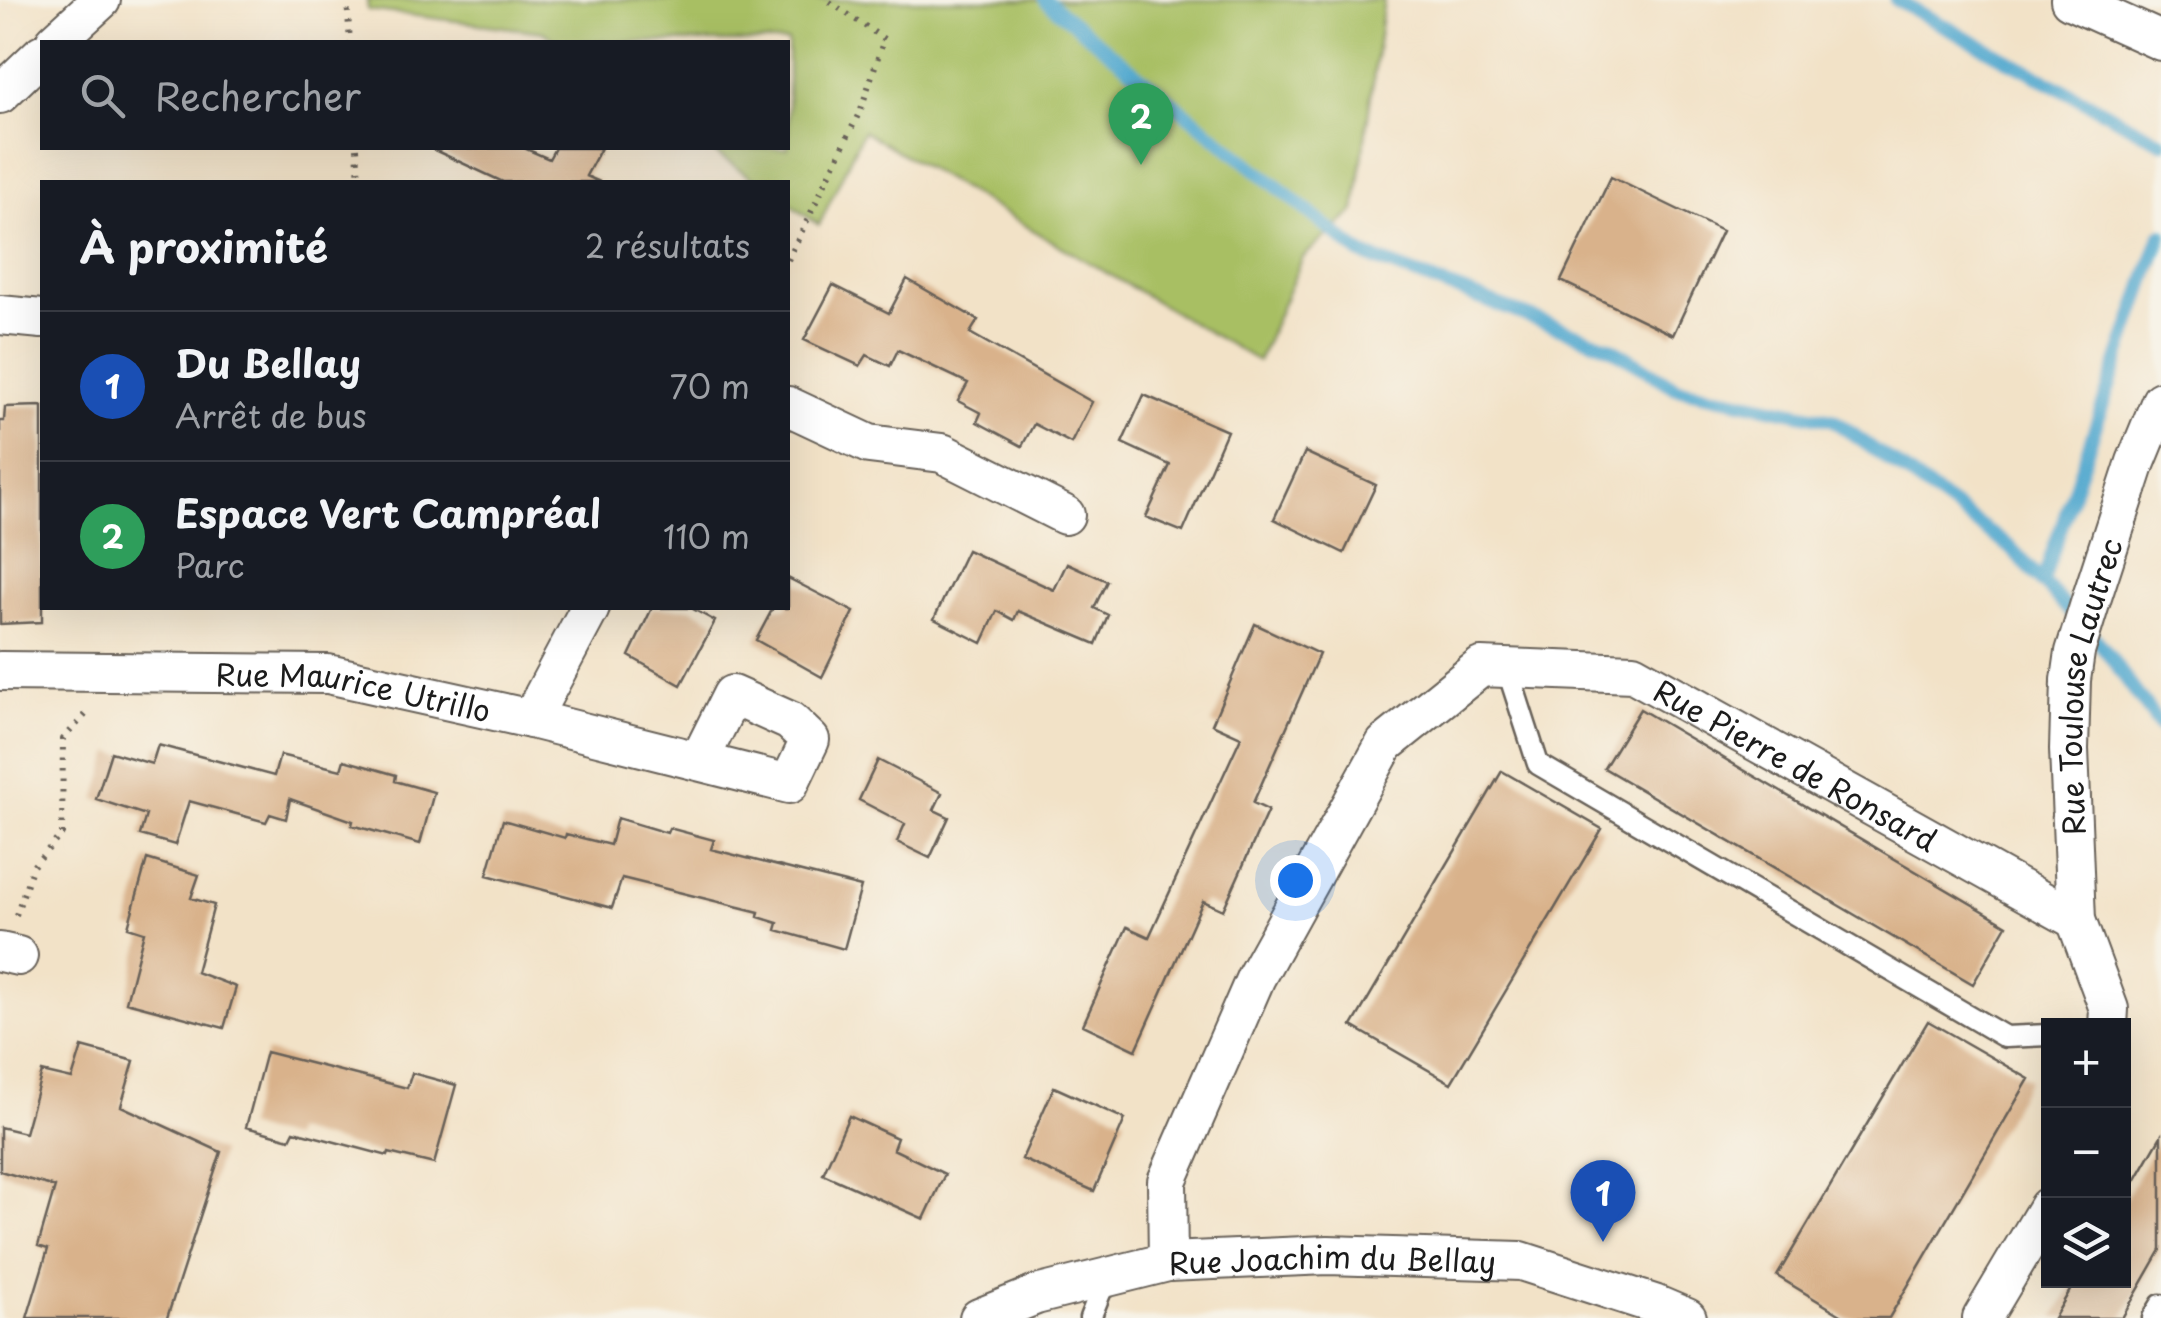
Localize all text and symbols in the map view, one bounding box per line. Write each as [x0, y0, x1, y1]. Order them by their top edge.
search box [40, 40, 790, 150]
text: Rechercher [155, 67, 361, 124]
icon: search [75, 68, 130, 123]
pin: 2 [1108, 82, 1174, 165]
text: À proximité [80, 214, 328, 277]
text: 2 résultats [585, 221, 750, 269]
text: Du Bellay [175, 334, 361, 391]
text: 1 [105, 362, 120, 410]
text: 70 m [670, 362, 750, 410]
text: Arrêt de bus [175, 391, 367, 439]
text: Espace Vert Campréal [175, 484, 601, 541]
text: 2 [101, 512, 124, 560]
text: 110 m [663, 512, 750, 560]
street label: Rue Toulouse Lautrec [2046, 532, 2132, 836]
text: Parc [175, 541, 244, 589]
street label: Rue Maurice Utrillo [215, 650, 495, 732]
street label: Rue Pierre de Ronsard [1646, 667, 1946, 861]
your location [1270, 855, 1321, 906]
map controls [2041, 1018, 2131, 1288]
button: + [2041, 1018, 2131, 1108]
button: − [2041, 1108, 2131, 1198]
pin: 1 [1570, 1160, 1636, 1242]
button: layers [2041, 1198, 2131, 1288]
street label: Rue Joachim du Bellay [1168, 1232, 1497, 1284]

